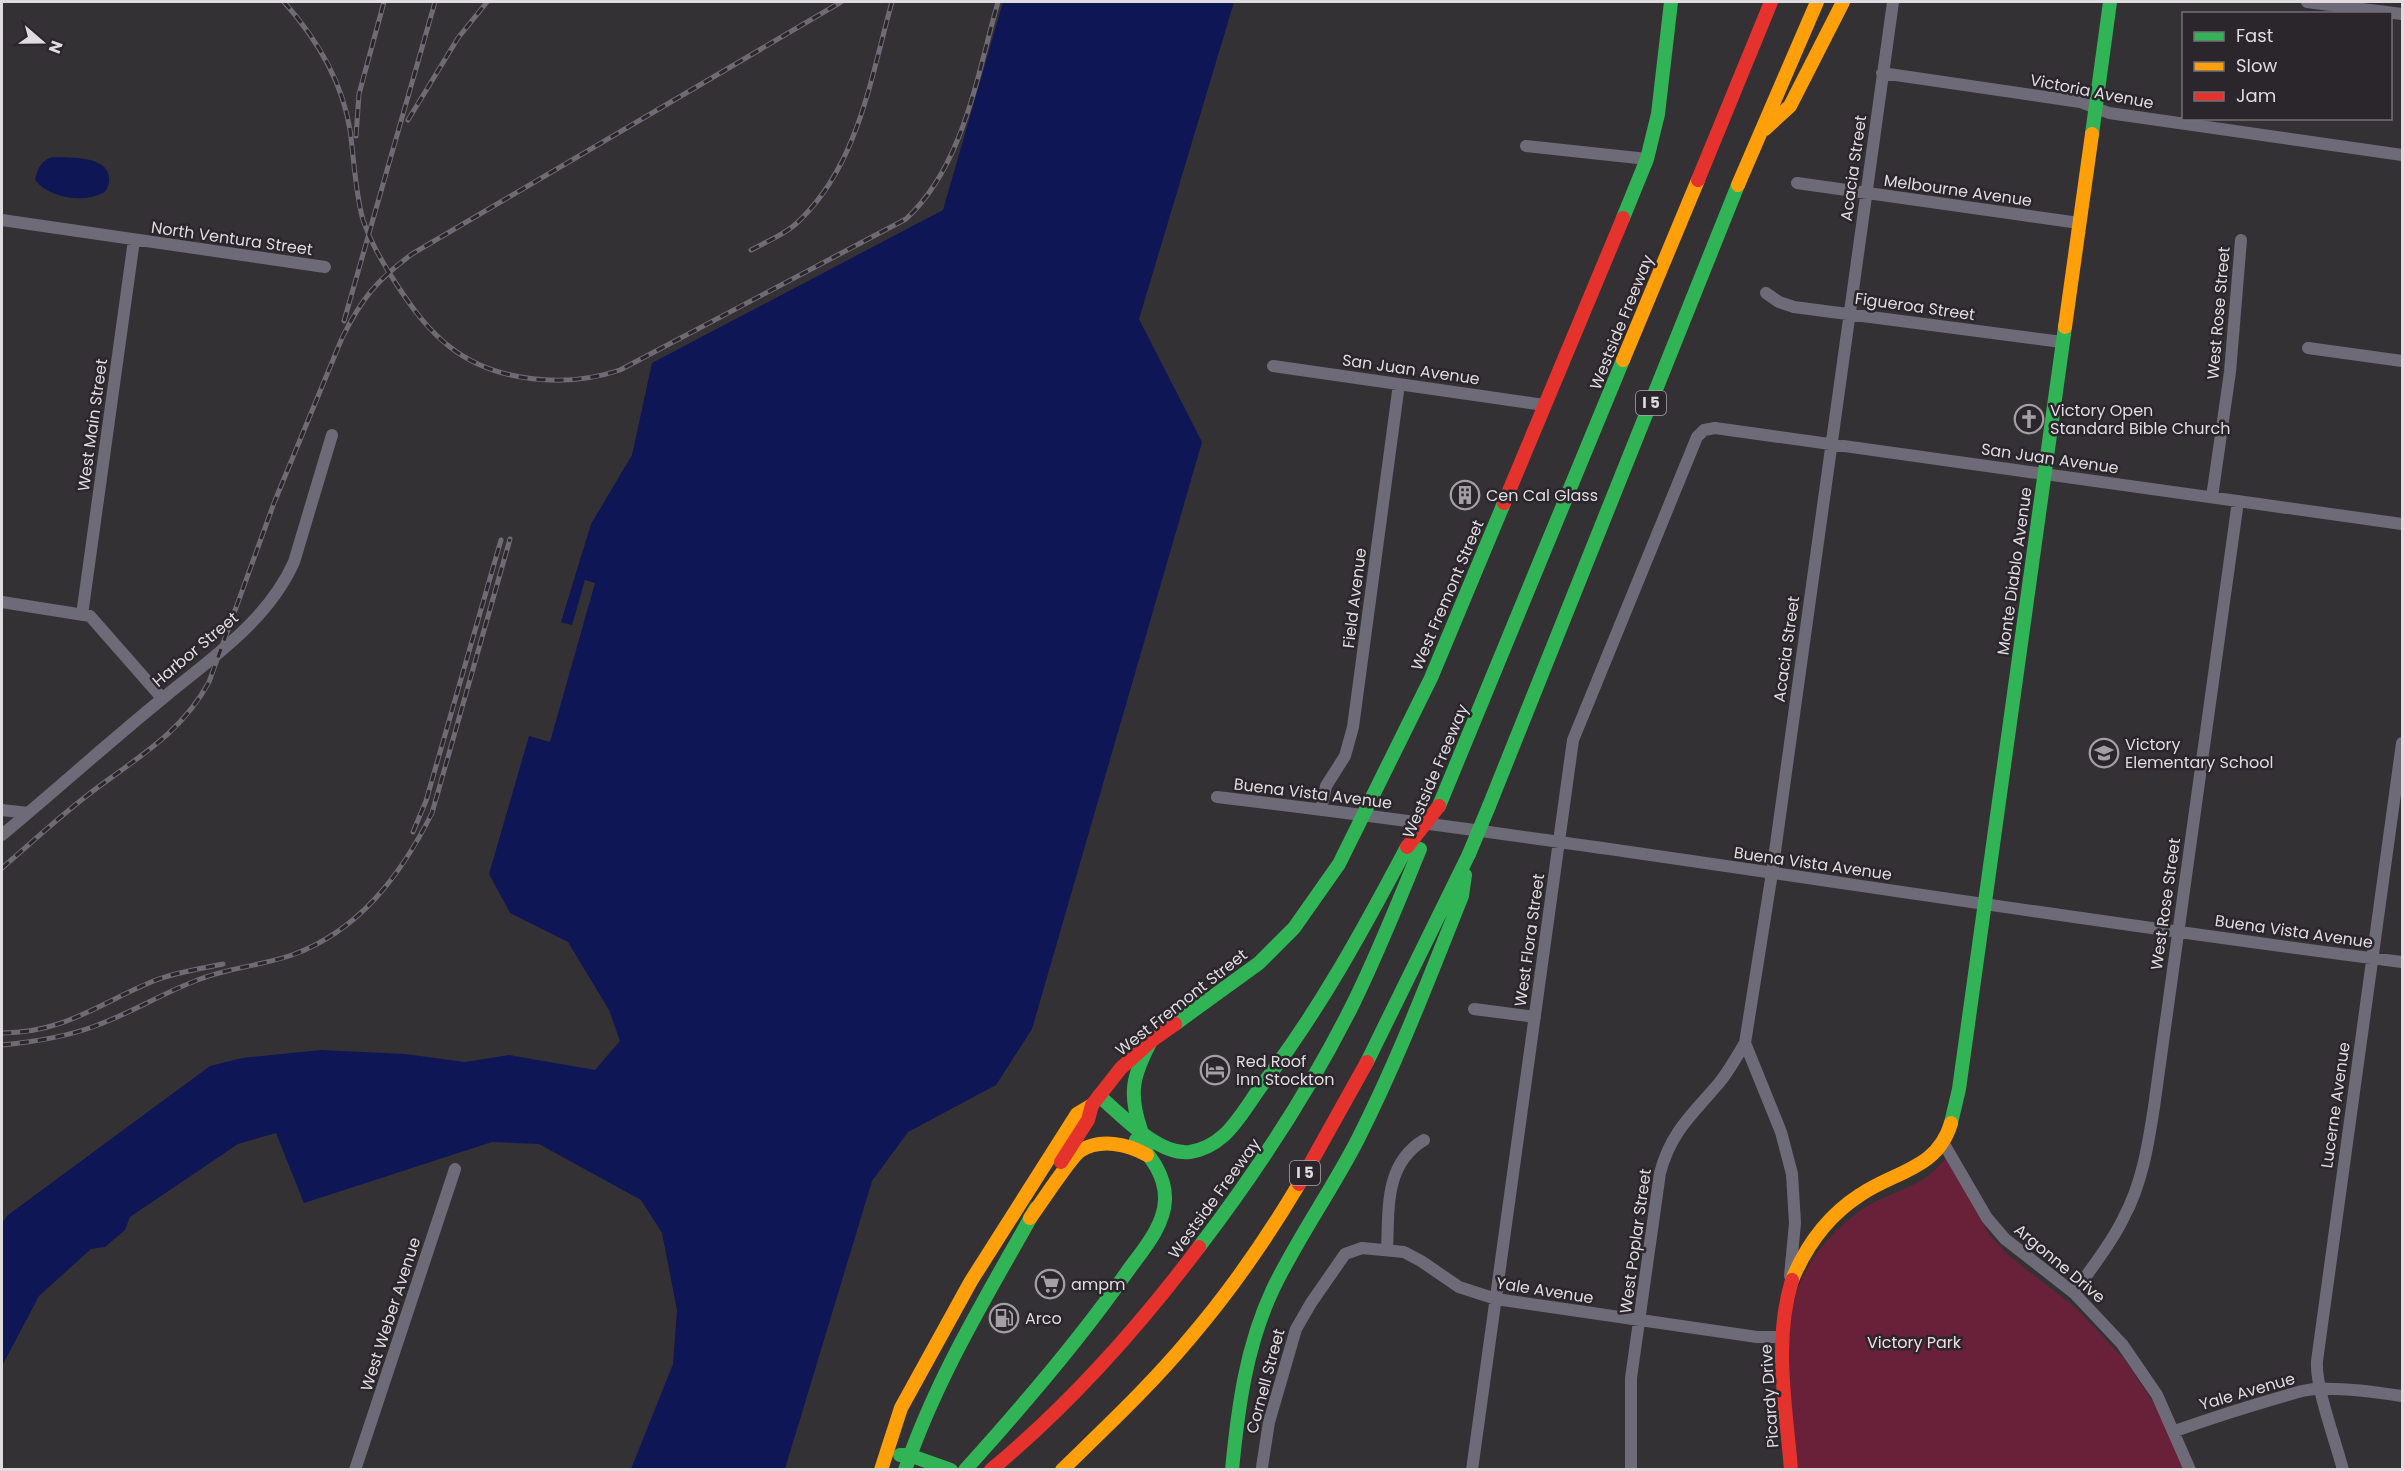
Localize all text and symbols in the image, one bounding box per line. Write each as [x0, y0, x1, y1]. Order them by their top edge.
north arrow [12, 12, 72, 72]
legend [2182, 12, 2392, 120]
text: Fast [2236, 23, 2273, 48]
text: N [43, 37, 68, 57]
text: Slow [2236, 53, 2278, 78]
street label: Victoria Avenue [2028, 68, 2156, 115]
text: Jam [2236, 83, 2276, 108]
street label: Acacia Street [1835, 113, 1872, 223]
street label: Melbourne Avenue [1882, 169, 2034, 212]
street label: North Ventura Street [150, 216, 314, 261]
street label: West Rose Street [2201, 245, 2236, 380]
street label: Westside Freeway [1584, 251, 1659, 393]
street label: Figueroa Street [1853, 287, 1977, 326]
street label: San Juan Avenue [1341, 348, 1481, 391]
street label: West Main Street [72, 357, 113, 493]
road number: I 5 [1636, 391, 1666, 415]
place label: Victory Open Standard Bible Church [2050, 399, 2230, 440]
church icon: Victory Open Standard Bible Church [2013, 403, 2045, 435]
street label: San Juan Avenue [1980, 437, 2120, 480]
building icon: Cen Cal Glass [1449, 479, 1481, 511]
place label: Cen Cal Glass [1486, 484, 1598, 507]
street label: Monte Diablo Avenue [1991, 485, 2038, 657]
street label: West Fremont Street [1405, 516, 1490, 674]
street label: Field Avenue [1337, 546, 1372, 650]
street label: Acacia Street [1768, 594, 1805, 704]
street label: Harbor Street [147, 606, 243, 692]
street label: Westside Freeway [1397, 701, 1474, 842]
place label: Victory Elementary School [2125, 733, 2273, 774]
school or university icon: Victory Elementary School [2088, 737, 2120, 769]
street label: Buena Vista Avenue [1232, 772, 1394, 815]
street label: West Rose Street [2145, 836, 2186, 972]
street label: Buena Vista Avenue [1732, 841, 1894, 886]
street label: West Flora Street [1509, 872, 1550, 1008]
street label: Buena Vista Avenue [2213, 909, 2375, 954]
street label: West Fremont Street [1110, 943, 1252, 1061]
street label: Lucerne Avenue [2315, 1040, 2356, 1170]
place label: Red Roof Inn Stockton [1236, 1050, 1334, 1091]
hotel icon: Red Roof Inn Stockton [1199, 1054, 1231, 1086]
street label: Westside Freeway [1163, 1133, 1266, 1263]
road number: I 5 [1290, 1161, 1320, 1185]
street label: West Poplar Street [1614, 1167, 1657, 1315]
street label: Argonne Drive [2009, 1218, 2110, 1308]
street label: West Weber Avenue [355, 1234, 426, 1394]
supermarket icon: ampm [1034, 1268, 1066, 1300]
street label: Yale Avenue [1495, 1271, 1595, 1310]
place label: ampm [1071, 1273, 1126, 1296]
fuel station icon: Arco [988, 1302, 1020, 1334]
place label: Arco [1025, 1307, 1062, 1330]
street label: Cornell Street [1240, 1326, 1291, 1436]
park label: Victory Park [1867, 1331, 1962, 1354]
street label: Picardy Drive [1754, 1343, 1785, 1449]
street label: Yale Avenue [2197, 1367, 2298, 1416]

